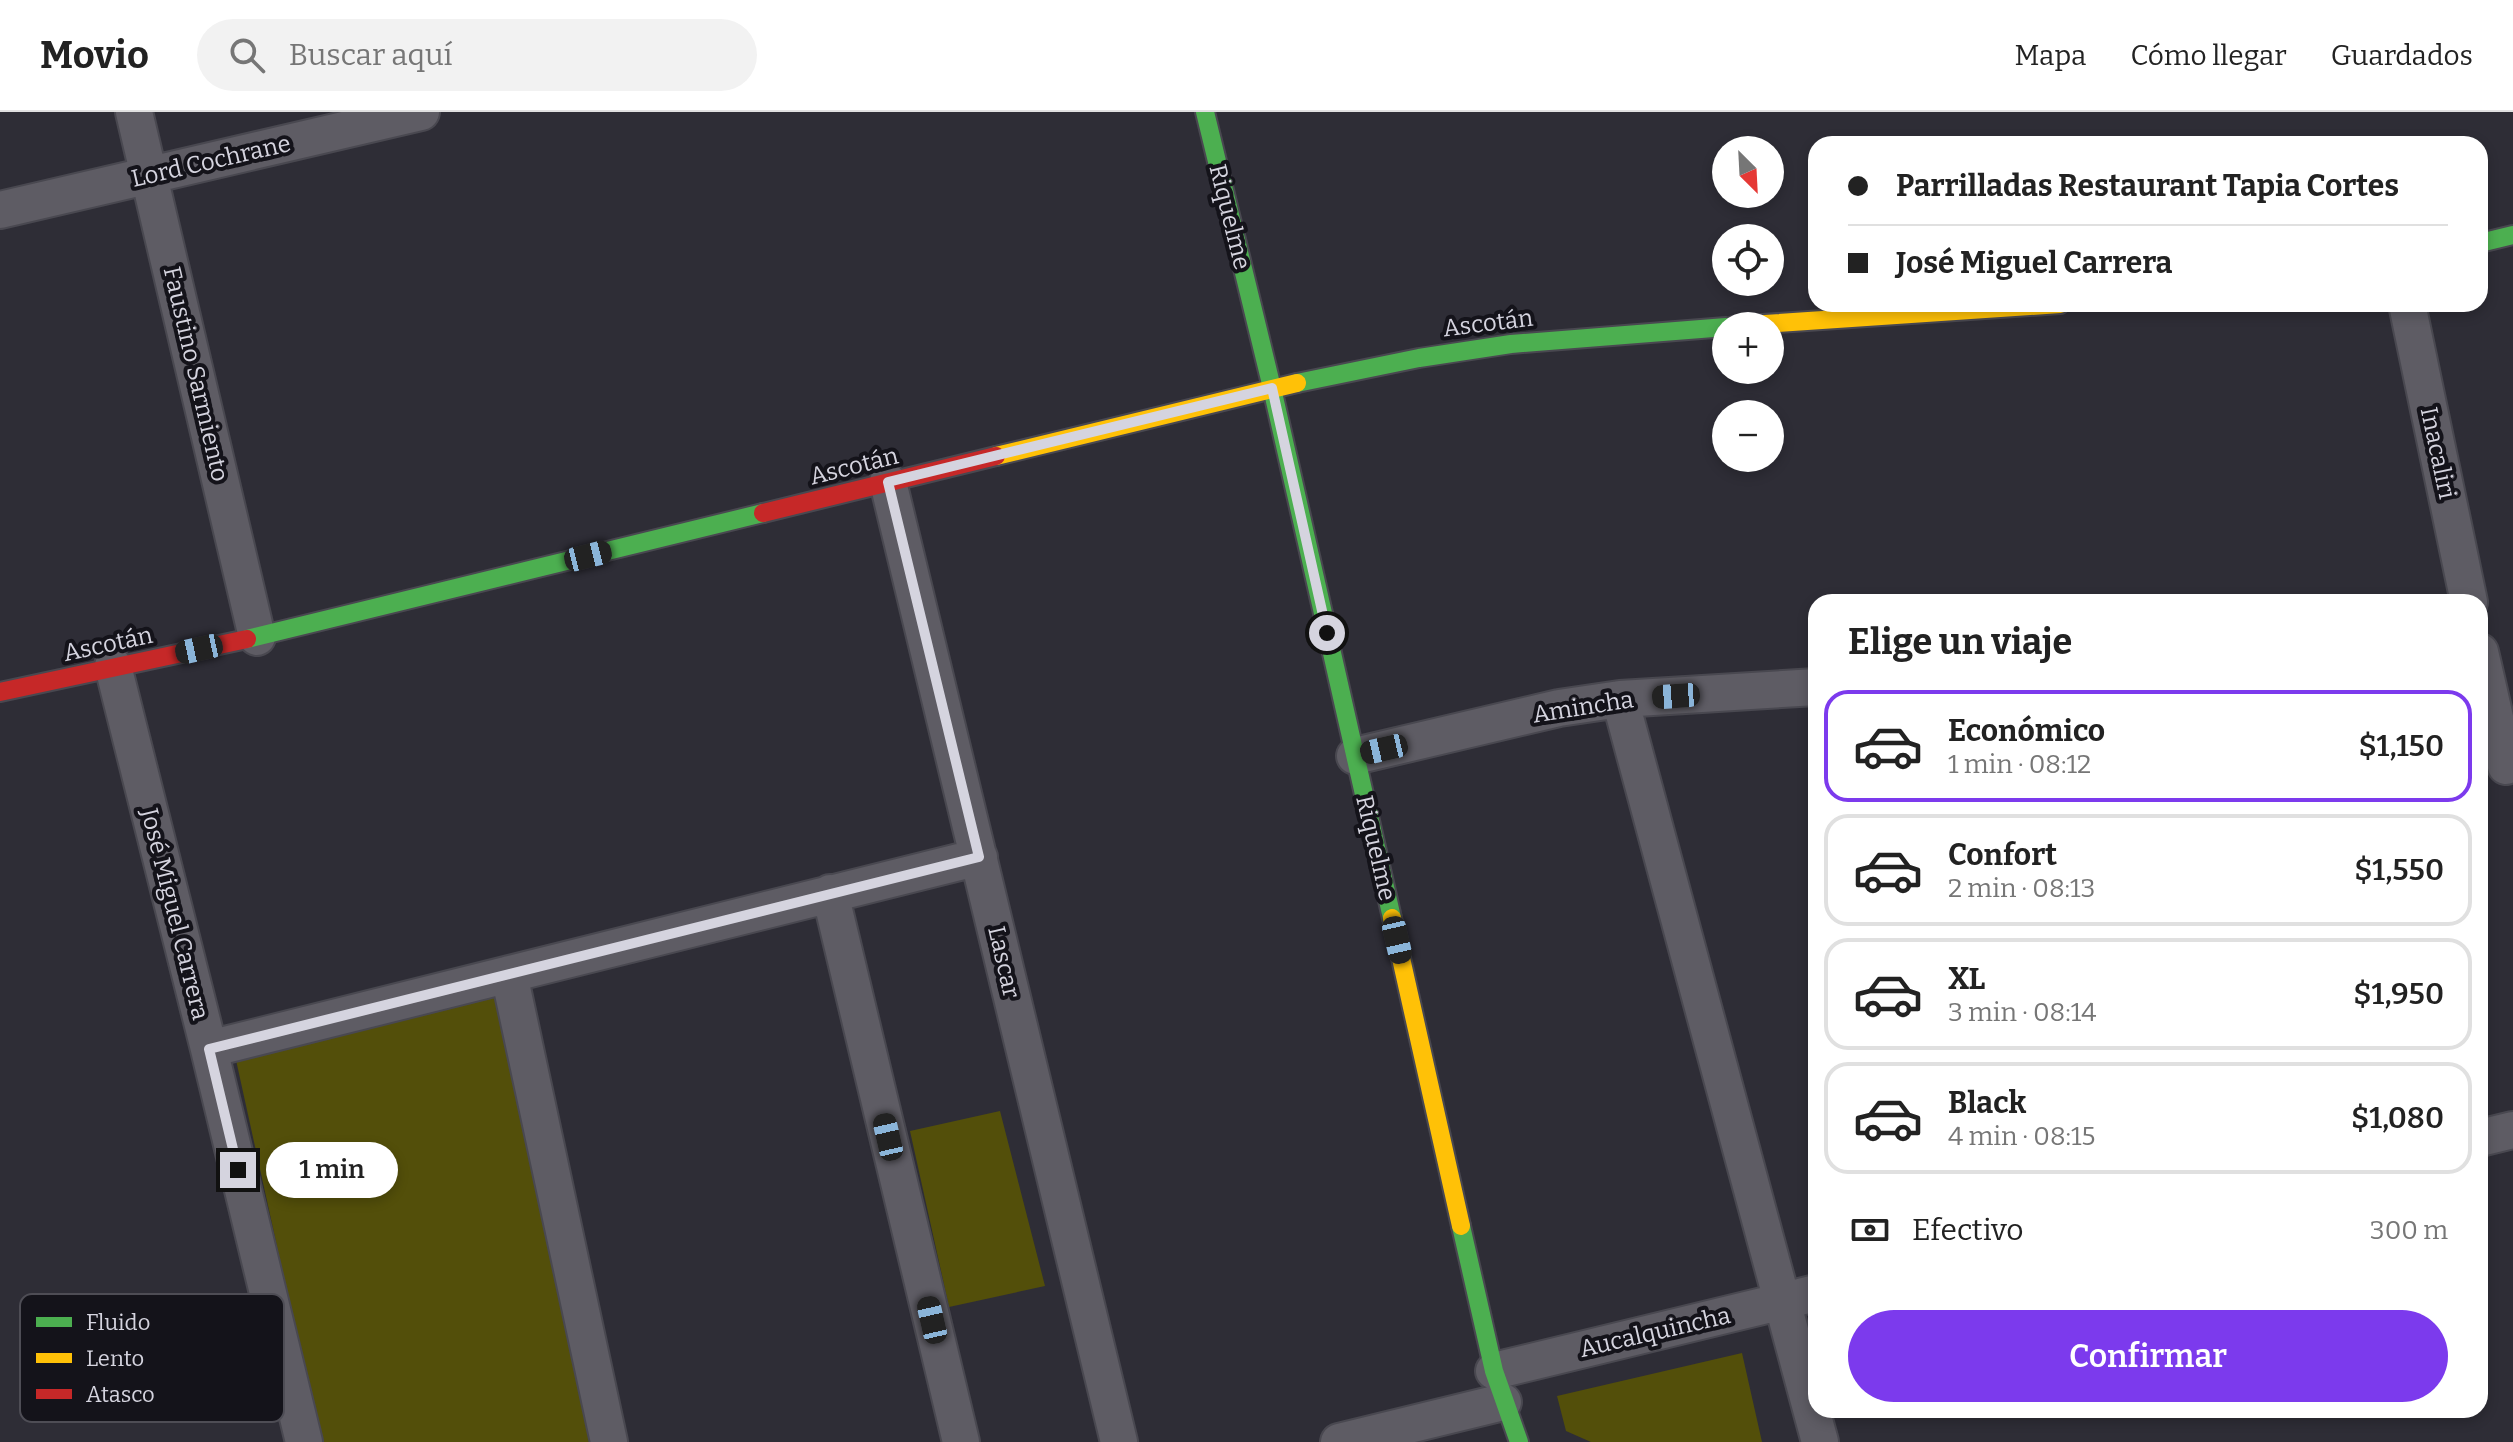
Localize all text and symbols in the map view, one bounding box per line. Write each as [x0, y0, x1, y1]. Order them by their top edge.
search box [197, 19, 757, 91]
text: Movio [40, 32, 149, 78]
icon: search [225, 33, 269, 77]
text: Buscar aquí [289, 37, 452, 73]
text: Mapa [2015, 39, 2086, 72]
text: Cómo llegar [2130, 39, 2287, 72]
text: Guardados [2331, 39, 2473, 72]
street label: Lord Cochrane [129, 129, 293, 193]
north arrow [1712, 136, 1784, 208]
map controls [1712, 136, 1784, 472]
street label: Riquelme [1203, 161, 1257, 273]
text: Parrilladas Restaurant Tapia Cortes [1896, 168, 2399, 204]
button: locate [1712, 224, 1784, 296]
text: José Miguel Carrera [1896, 245, 2172, 281]
street label: Faustino Sarmiento [158, 264, 234, 484]
street label: Ascotán [1441, 304, 1535, 342]
button: + [1712, 312, 1784, 384]
button: − [1712, 400, 1784, 472]
street label: Inacaliri [2415, 404, 2461, 502]
street label: Ascotán [807, 441, 901, 491]
car [562, 539, 614, 573]
route start [1309, 615, 1345, 651]
text: Elige un viaje [1848, 620, 2072, 664]
street label: Ascotán [61, 621, 155, 667]
car [173, 632, 225, 666]
car [1651, 682, 1701, 710]
street label: Amincha [1531, 685, 1635, 729]
icon: car [1852, 710, 1924, 782]
text: Económico [1948, 713, 2105, 749]
text: $1,150 [2358, 728, 2444, 764]
car [1358, 732, 1410, 766]
text: 1 min · 08:12 [1948, 749, 2091, 780]
street label: Riquelme [1350, 793, 1402, 903]
street label: José Miguel Carrera [135, 804, 215, 1023]
icon: car [1852, 834, 1924, 906]
text: Confort [1948, 837, 2057, 873]
text: $1,550 [2354, 852, 2444, 888]
text: 2 min · 08:13 [1948, 873, 2095, 904]
car [1380, 914, 1414, 966]
street label: Lascar [982, 923, 1026, 1001]
icon: car [1852, 958, 1924, 1030]
text: XL [1948, 961, 1985, 997]
text: $1,950 [2353, 976, 2444, 1012]
text: 3 min · 08:14 [1948, 997, 2096, 1028]
icon: car [1852, 1082, 1924, 1154]
text: Black [1948, 1085, 2026, 1121]
text: $1,080 [2351, 1100, 2444, 1136]
car [871, 1111, 905, 1163]
text: 4 min · 08:15 [1948, 1121, 2096, 1152]
callout: 1 min [266, 1142, 398, 1198]
route end [220, 1152, 256, 1188]
text: 1 min [299, 1154, 365, 1185]
icon: cash [1848, 1208, 1892, 1252]
text: Efectivo [1912, 1212, 2024, 1248]
text: 300 m [2370, 1215, 2448, 1246]
legend [20, 1294, 284, 1422]
car [915, 1294, 949, 1346]
street label: Aucalquincha [1577, 1301, 1733, 1363]
text: Fluido [86, 1309, 150, 1336]
button: Confirmar [1848, 1310, 2448, 1402]
text: Lento [86, 1345, 144, 1372]
text: Atasco [86, 1381, 155, 1408]

